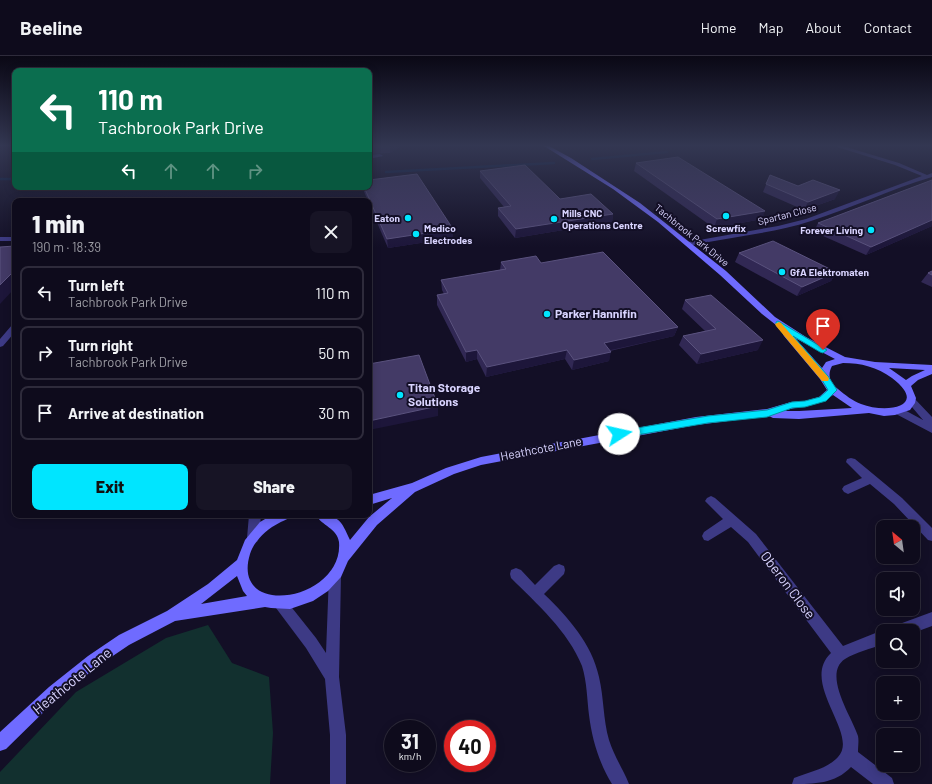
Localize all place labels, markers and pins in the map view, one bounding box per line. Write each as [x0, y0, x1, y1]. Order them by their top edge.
place label: Mills CNC Operations Centre [562, 207, 643, 231]
marker: Screwfix [721, 211, 731, 221]
place label: Eaton [374, 212, 400, 224]
marker: Eaton [403, 213, 413, 223]
marker: Mills CNC Operations Centre [549, 214, 559, 224]
place label: Medico Electrodes [424, 222, 472, 246]
place label: Screwfix [706, 222, 747, 234]
place label: Forever Living [800, 224, 863, 236]
marker: Forever Living [866, 225, 876, 235]
marker: Medico Electrodes [411, 229, 421, 239]
place label: GfA Elektromaten [790, 266, 869, 278]
marker: GfA Elektromaten [777, 267, 787, 277]
place label: Parker Hannifin [555, 306, 637, 320]
marker: Parker Hannifin [542, 309, 552, 319]
pin [806, 309, 840, 350]
place label: Titan Storage Solutions [408, 380, 481, 408]
marker: Titan Storage Solutions [395, 390, 405, 400]

